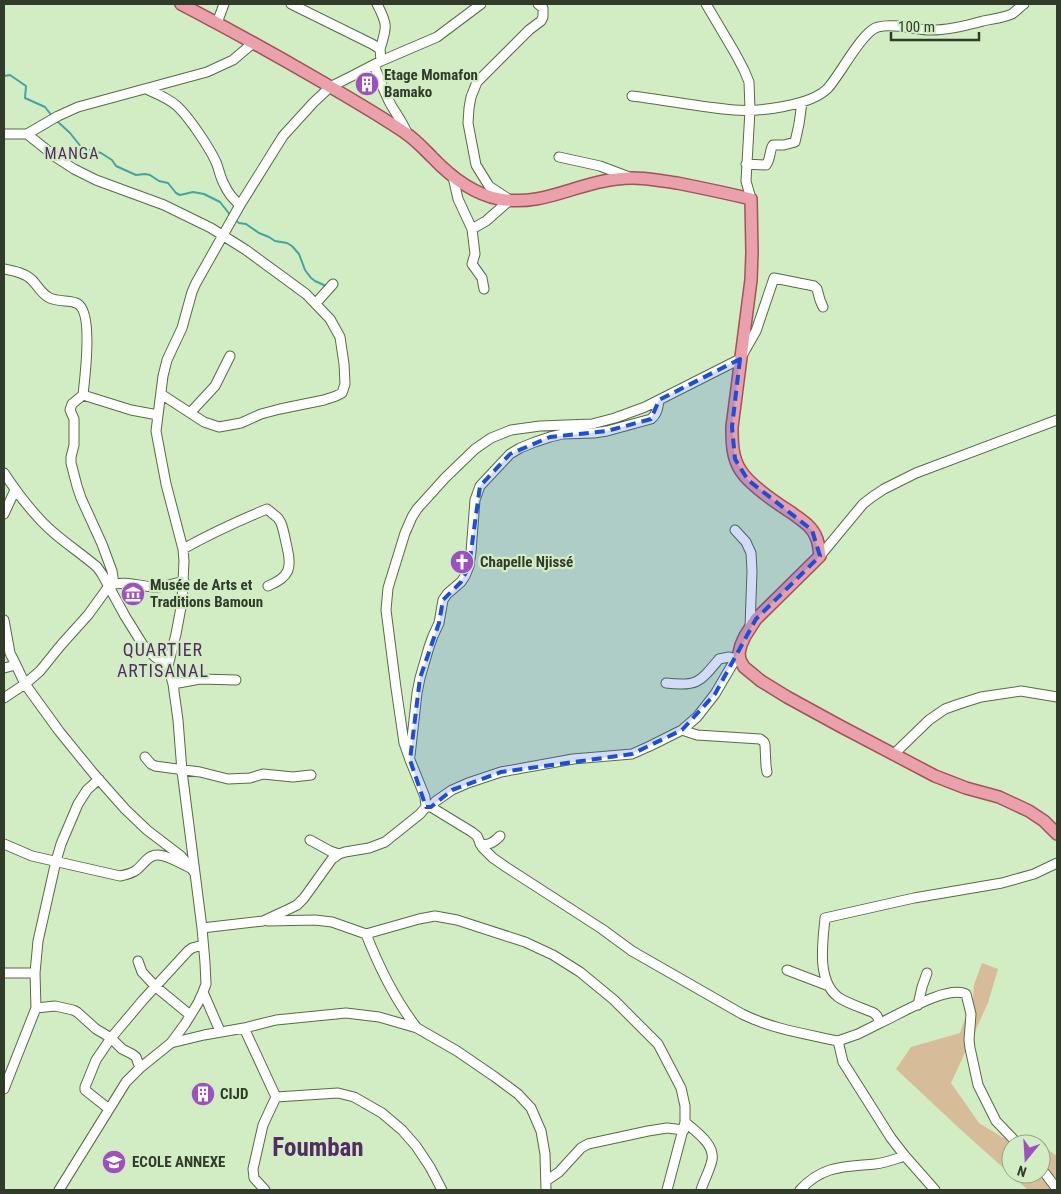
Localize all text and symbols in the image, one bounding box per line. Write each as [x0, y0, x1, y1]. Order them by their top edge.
scale bar [891, 10, 978, 42]
text: 100 m [898, 18, 935, 36]
place label: Etage Momafon Bamako [384, 66, 478, 101]
building icon: Etage Momafon Bamako [354, 71, 380, 97]
district label: MANGA [44, 144, 100, 163]
church icon: Chapelle Njissé [449, 549, 475, 575]
place label: Chapelle Njissé [480, 553, 573, 571]
place label: Musée de Arts et Traditions Bamoun [150, 576, 263, 611]
museum icon: Musée de Arts et Traditions Bamoun [120, 581, 146, 607]
district label: QUARTIER ARTISANAL [117, 639, 209, 681]
building icon: CIJD [190, 1081, 216, 1107]
place label: CIJD [220, 1085, 248, 1103]
district label: Foumban [272, 1133, 364, 1162]
north arrow [1001, 1134, 1051, 1184]
school or university icon: ECOLE ANNEXE [101, 1149, 127, 1175]
place label: ECOLE ANNEXE [132, 1153, 225, 1171]
text: N [1015, 1162, 1029, 1180]

